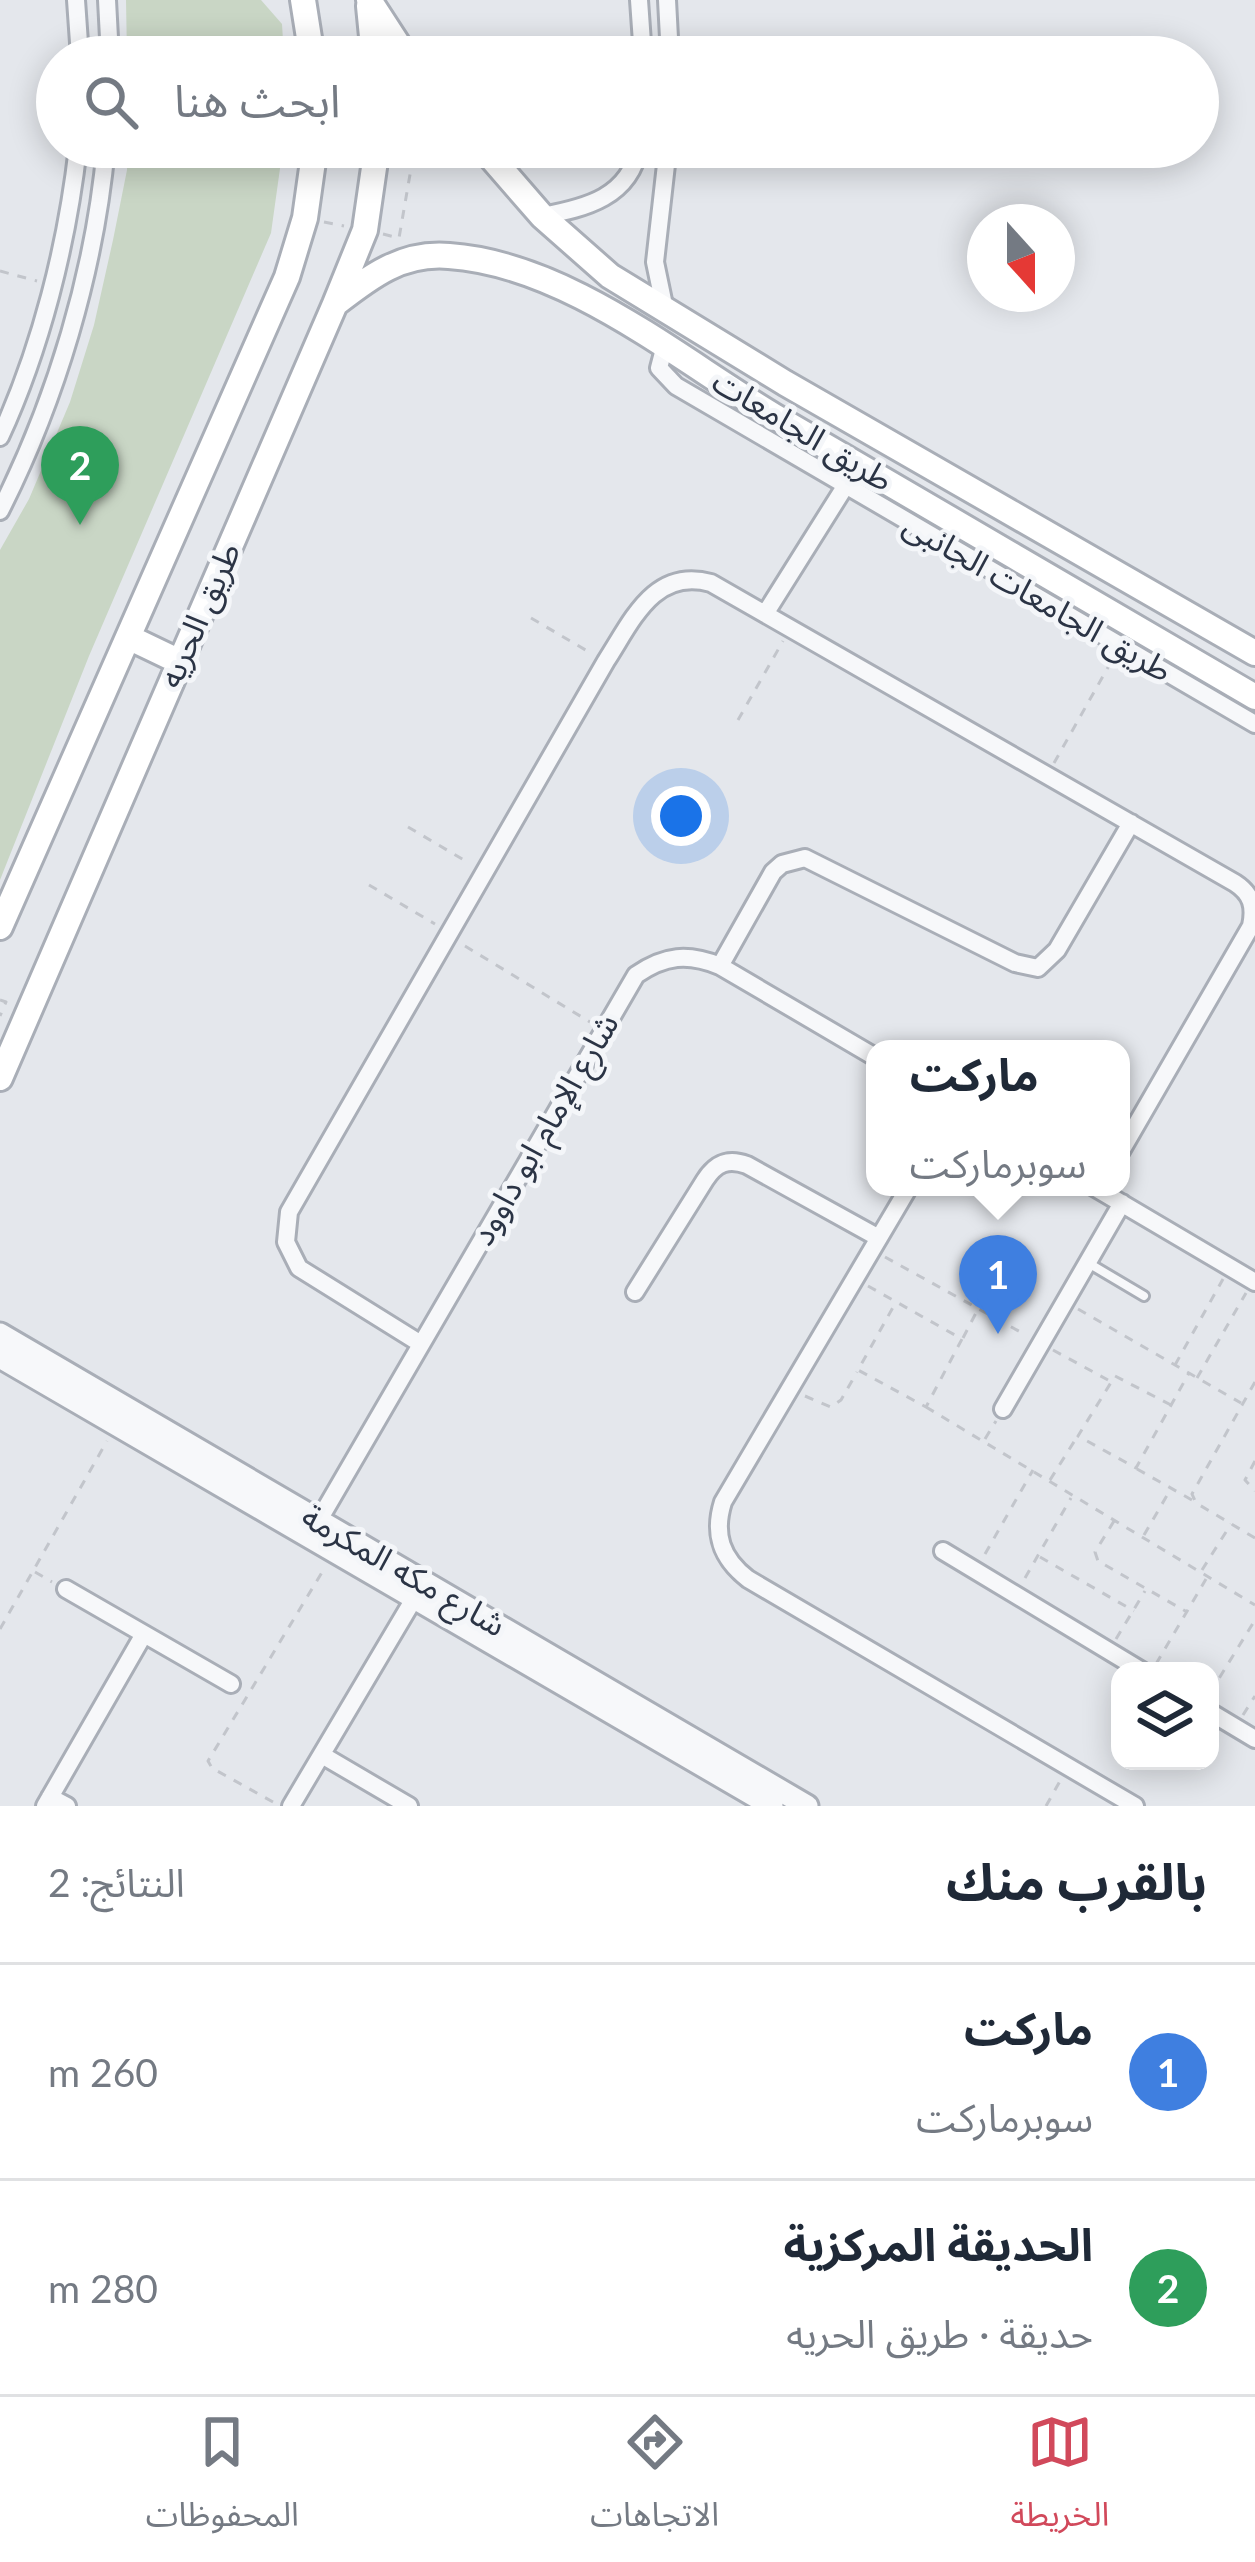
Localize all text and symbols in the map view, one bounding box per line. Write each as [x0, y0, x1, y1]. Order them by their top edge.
search box [36, 36, 1219, 168]
icon: search [78, 69, 144, 135]
text: ابحث هنا [174, 73, 341, 127]
north arrow [967, 204, 1075, 312]
street label: طريق الجامعات [705, 360, 901, 500]
pin: 2 [41, 426, 119, 525]
street label: طريق الجامعات الجانبى [896, 503, 1180, 691]
street label: طريق الحريه [148, 536, 250, 694]
your location [651, 786, 711, 846]
street label: شارع الإمام ابو داوود [461, 1006, 631, 1254]
popup [866, 1040, 1130, 1196]
text: ماركت [910, 1047, 1039, 1101]
text: سوبرماركت [910, 1140, 1086, 1186]
pin: 1 [959, 1235, 1037, 1334]
street label: شارع مكه المكرمة [292, 1495, 514, 1649]
map controls [1111, 1662, 1219, 1770]
button: layers [1111, 1662, 1219, 1770]
text: بالقرب منك [946, 1850, 1207, 1911]
text: النتائج: 2 [48, 1859, 185, 1905]
text: ماركت [964, 2001, 1093, 2055]
text: 260 m [48, 2049, 158, 2095]
text: 1 [1157, 2049, 1179, 2095]
text: سوبرماركت [916, 2094, 1093, 2140]
text: الحديقة المركزية [784, 2217, 1093, 2271]
text: 280 m [48, 2265, 158, 2311]
text: 2 [1157, 2265, 1179, 2311]
text: حديقة · طريق الحريه [786, 2310, 1093, 2356]
tab: المحفوظات [146, 2409, 299, 2550]
tab: الاتجاهات [590, 2409, 719, 2550]
tab: الخريطة [1010, 2409, 1109, 2550]

